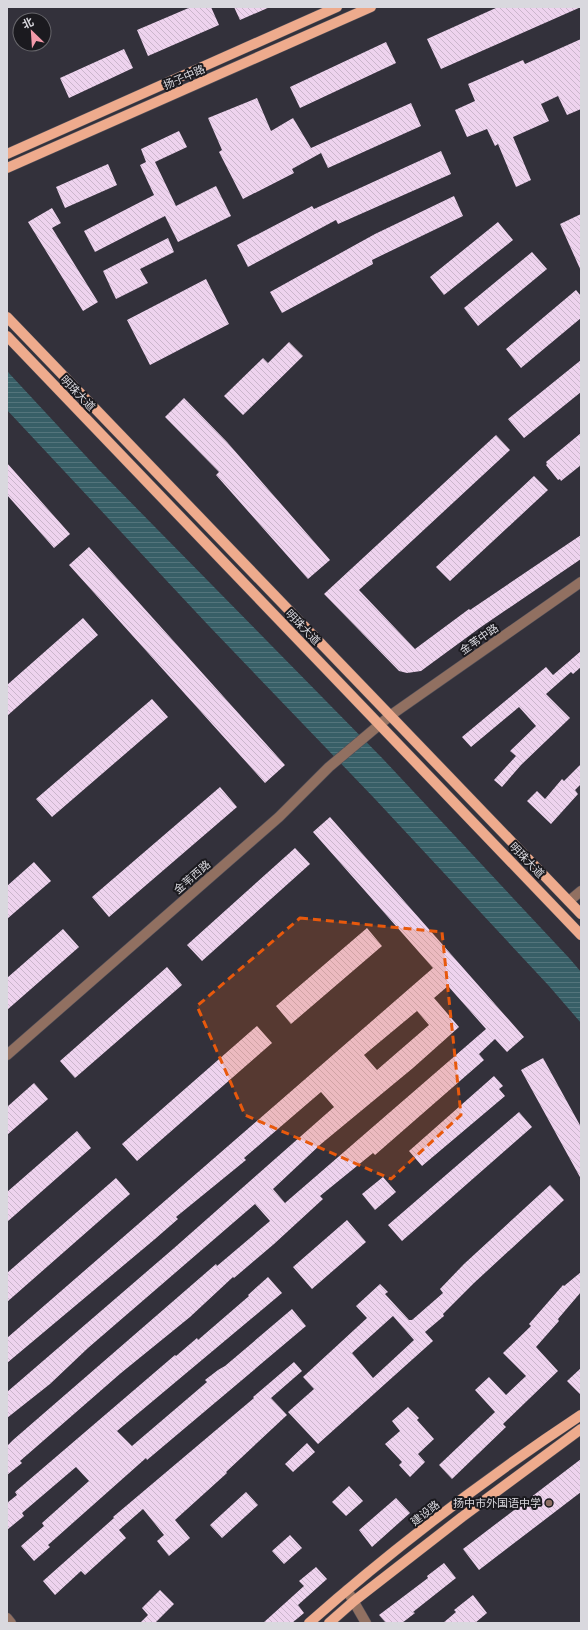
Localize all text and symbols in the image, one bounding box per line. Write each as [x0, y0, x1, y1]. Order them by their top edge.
north arrow [12, 12, 52, 52]
text: 北 [20, 15, 35, 31]
street label: 扬子中路 [161, 63, 207, 91]
street label: 明珠大道 [58, 373, 98, 413]
street label: 明珠大道 [283, 607, 323, 647]
street label: 金苇中路 [458, 621, 500, 657]
street label: 明珠大道 [507, 840, 547, 880]
street label: 金苇西路 [171, 858, 213, 896]
place label: 扬中市外国语中学 [453, 1497, 541, 1509]
street label: 建设路 [408, 1498, 442, 1528]
marker: 扬中市外国语中学 [544, 1498, 554, 1508]

